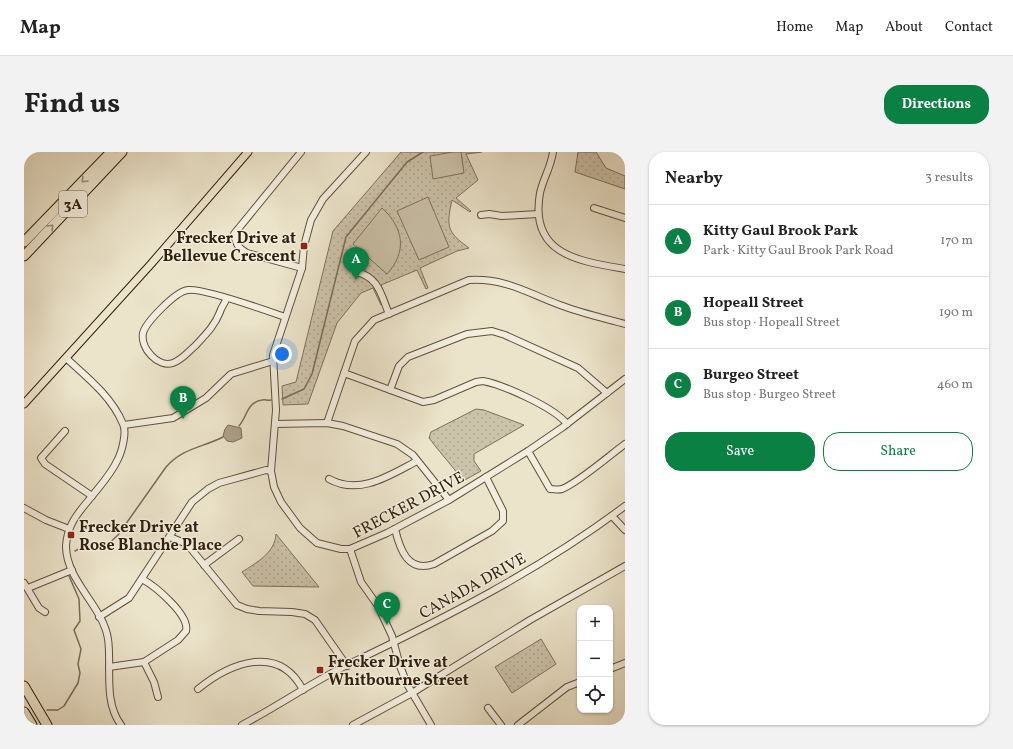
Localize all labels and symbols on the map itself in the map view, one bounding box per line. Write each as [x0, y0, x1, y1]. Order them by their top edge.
one-way arrow [81, 175, 88, 183]
road number: 3A [59, 191, 87, 217]
one-way arrow [46, 224, 54, 232]
place label: Frecker Drive at Bellevue Crescent [163, 228, 296, 268]
marker: Frecker Drive at Bellevue Crescent [299, 241, 309, 251]
pin: A [343, 247, 369, 280]
your location [272, 344, 292, 364]
pin: B [170, 386, 196, 419]
street label: FRECKER DRIVE [349, 467, 469, 544]
place label: Frecker Drive at Rose Blanche Place [79, 517, 222, 557]
marker: Frecker Drive at Rose Blanche Place [66, 530, 76, 540]
street label: CANADA DRIVE [416, 548, 530, 625]
pin: C [374, 592, 400, 625]
place label: Frecker Drive at Whitbourne Street [328, 652, 469, 692]
marker: Frecker Drive at Whitbourne Street [315, 665, 325, 675]

